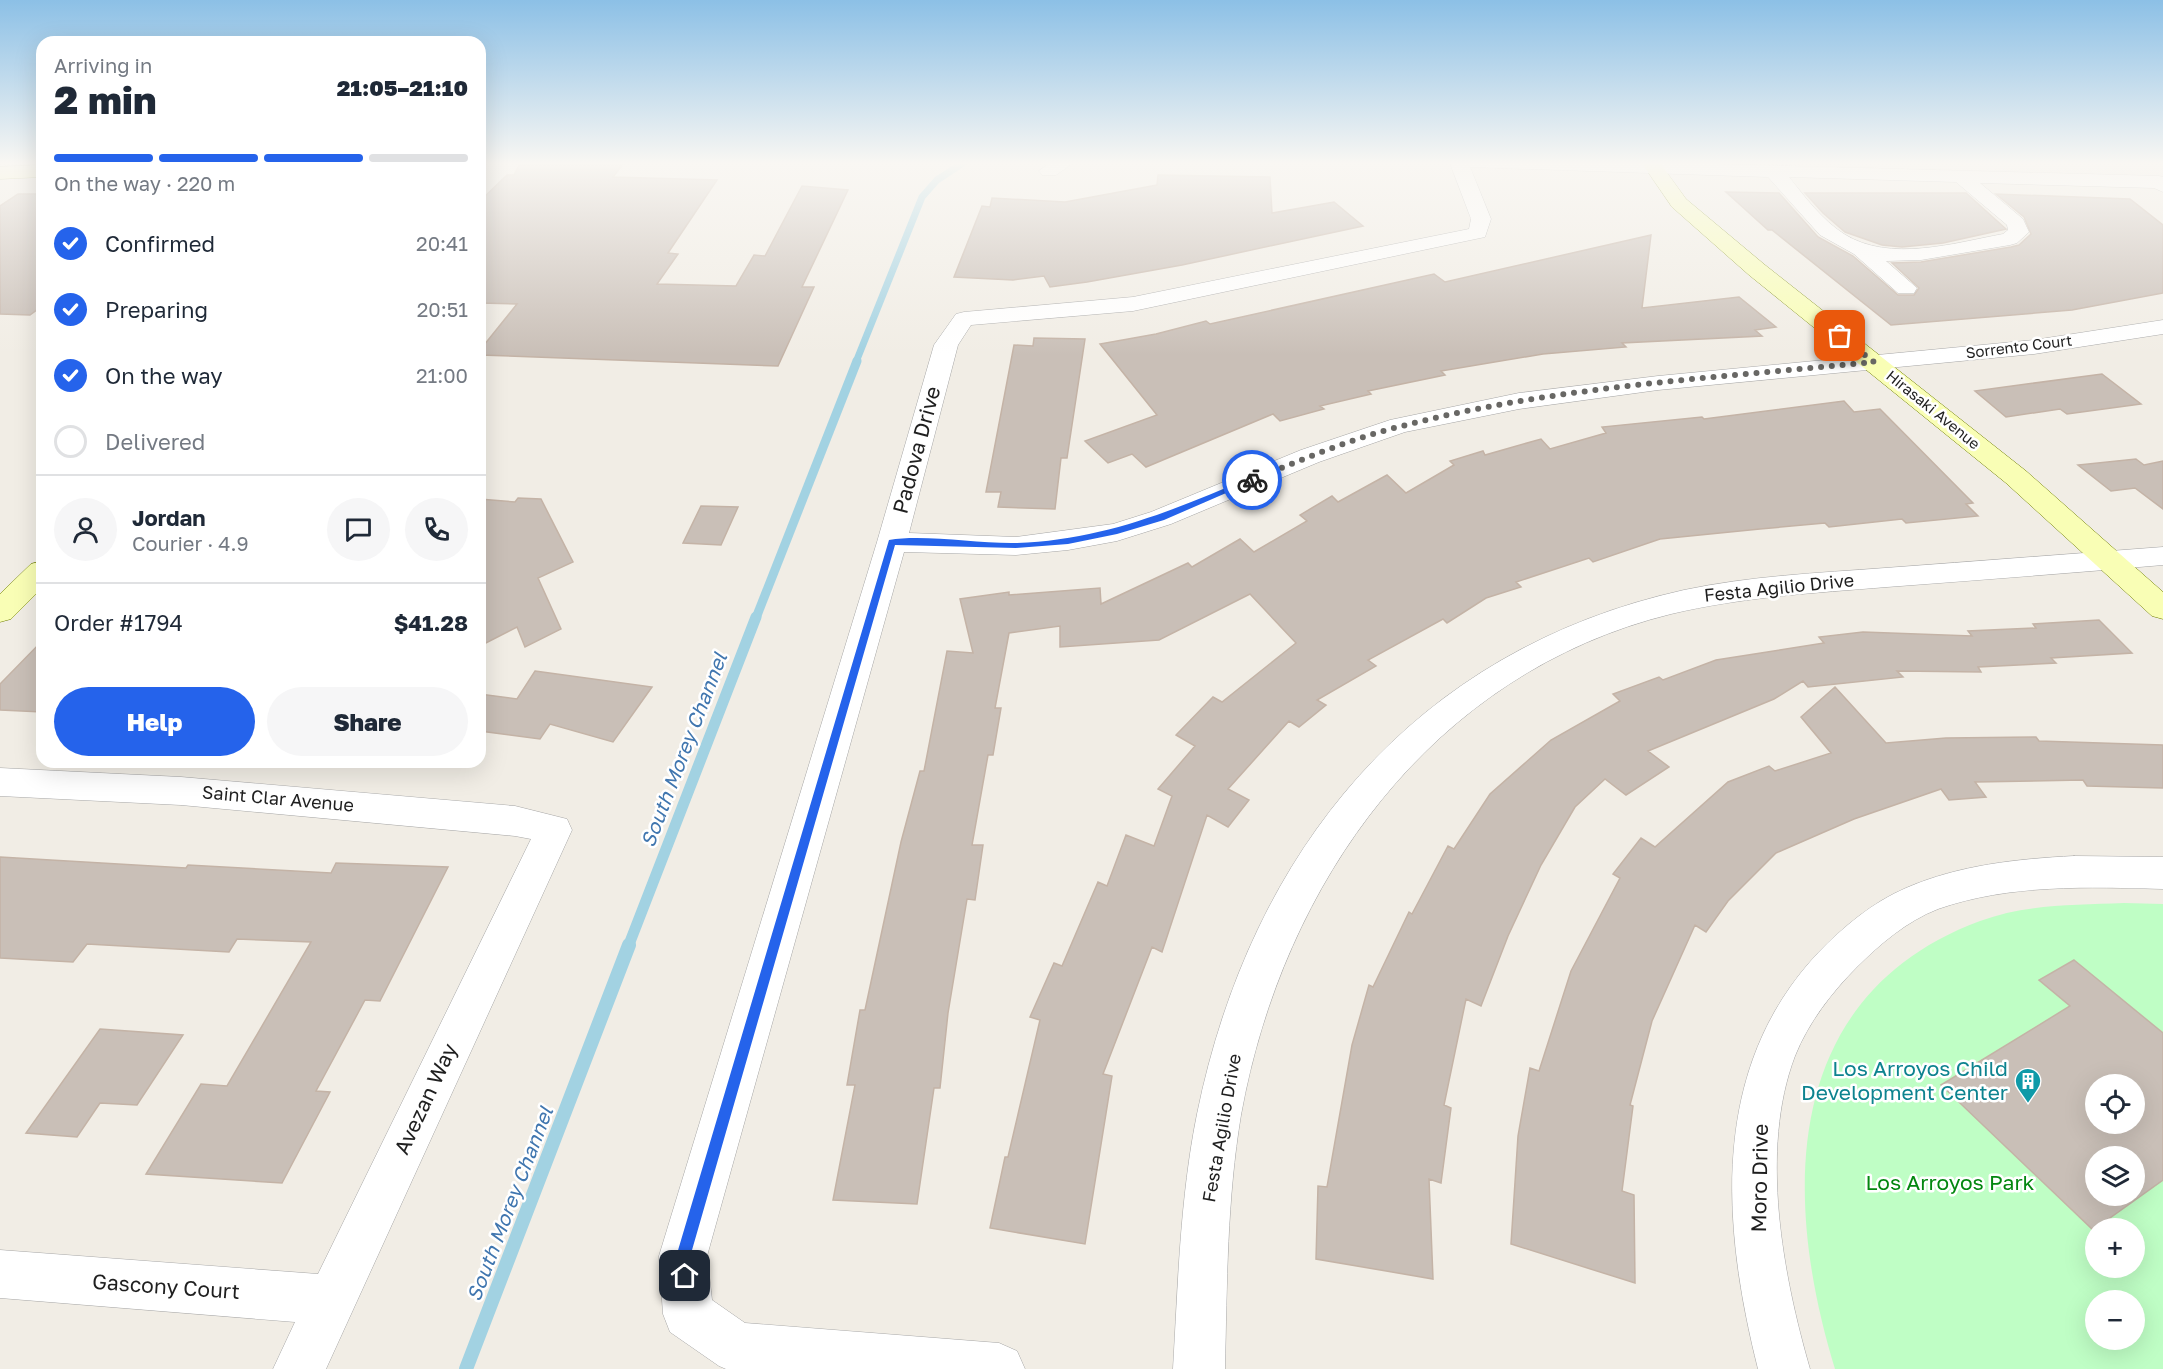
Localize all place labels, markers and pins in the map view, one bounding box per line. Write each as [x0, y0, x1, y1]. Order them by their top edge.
pin [1814, 310, 1865, 361]
place label: Los Arroyos Child Development Center [1801, 1055, 2008, 1105]
building icon: Los Arroyos Child Development Center [2013, 1066, 2043, 1104]
pin [659, 1250, 710, 1301]

